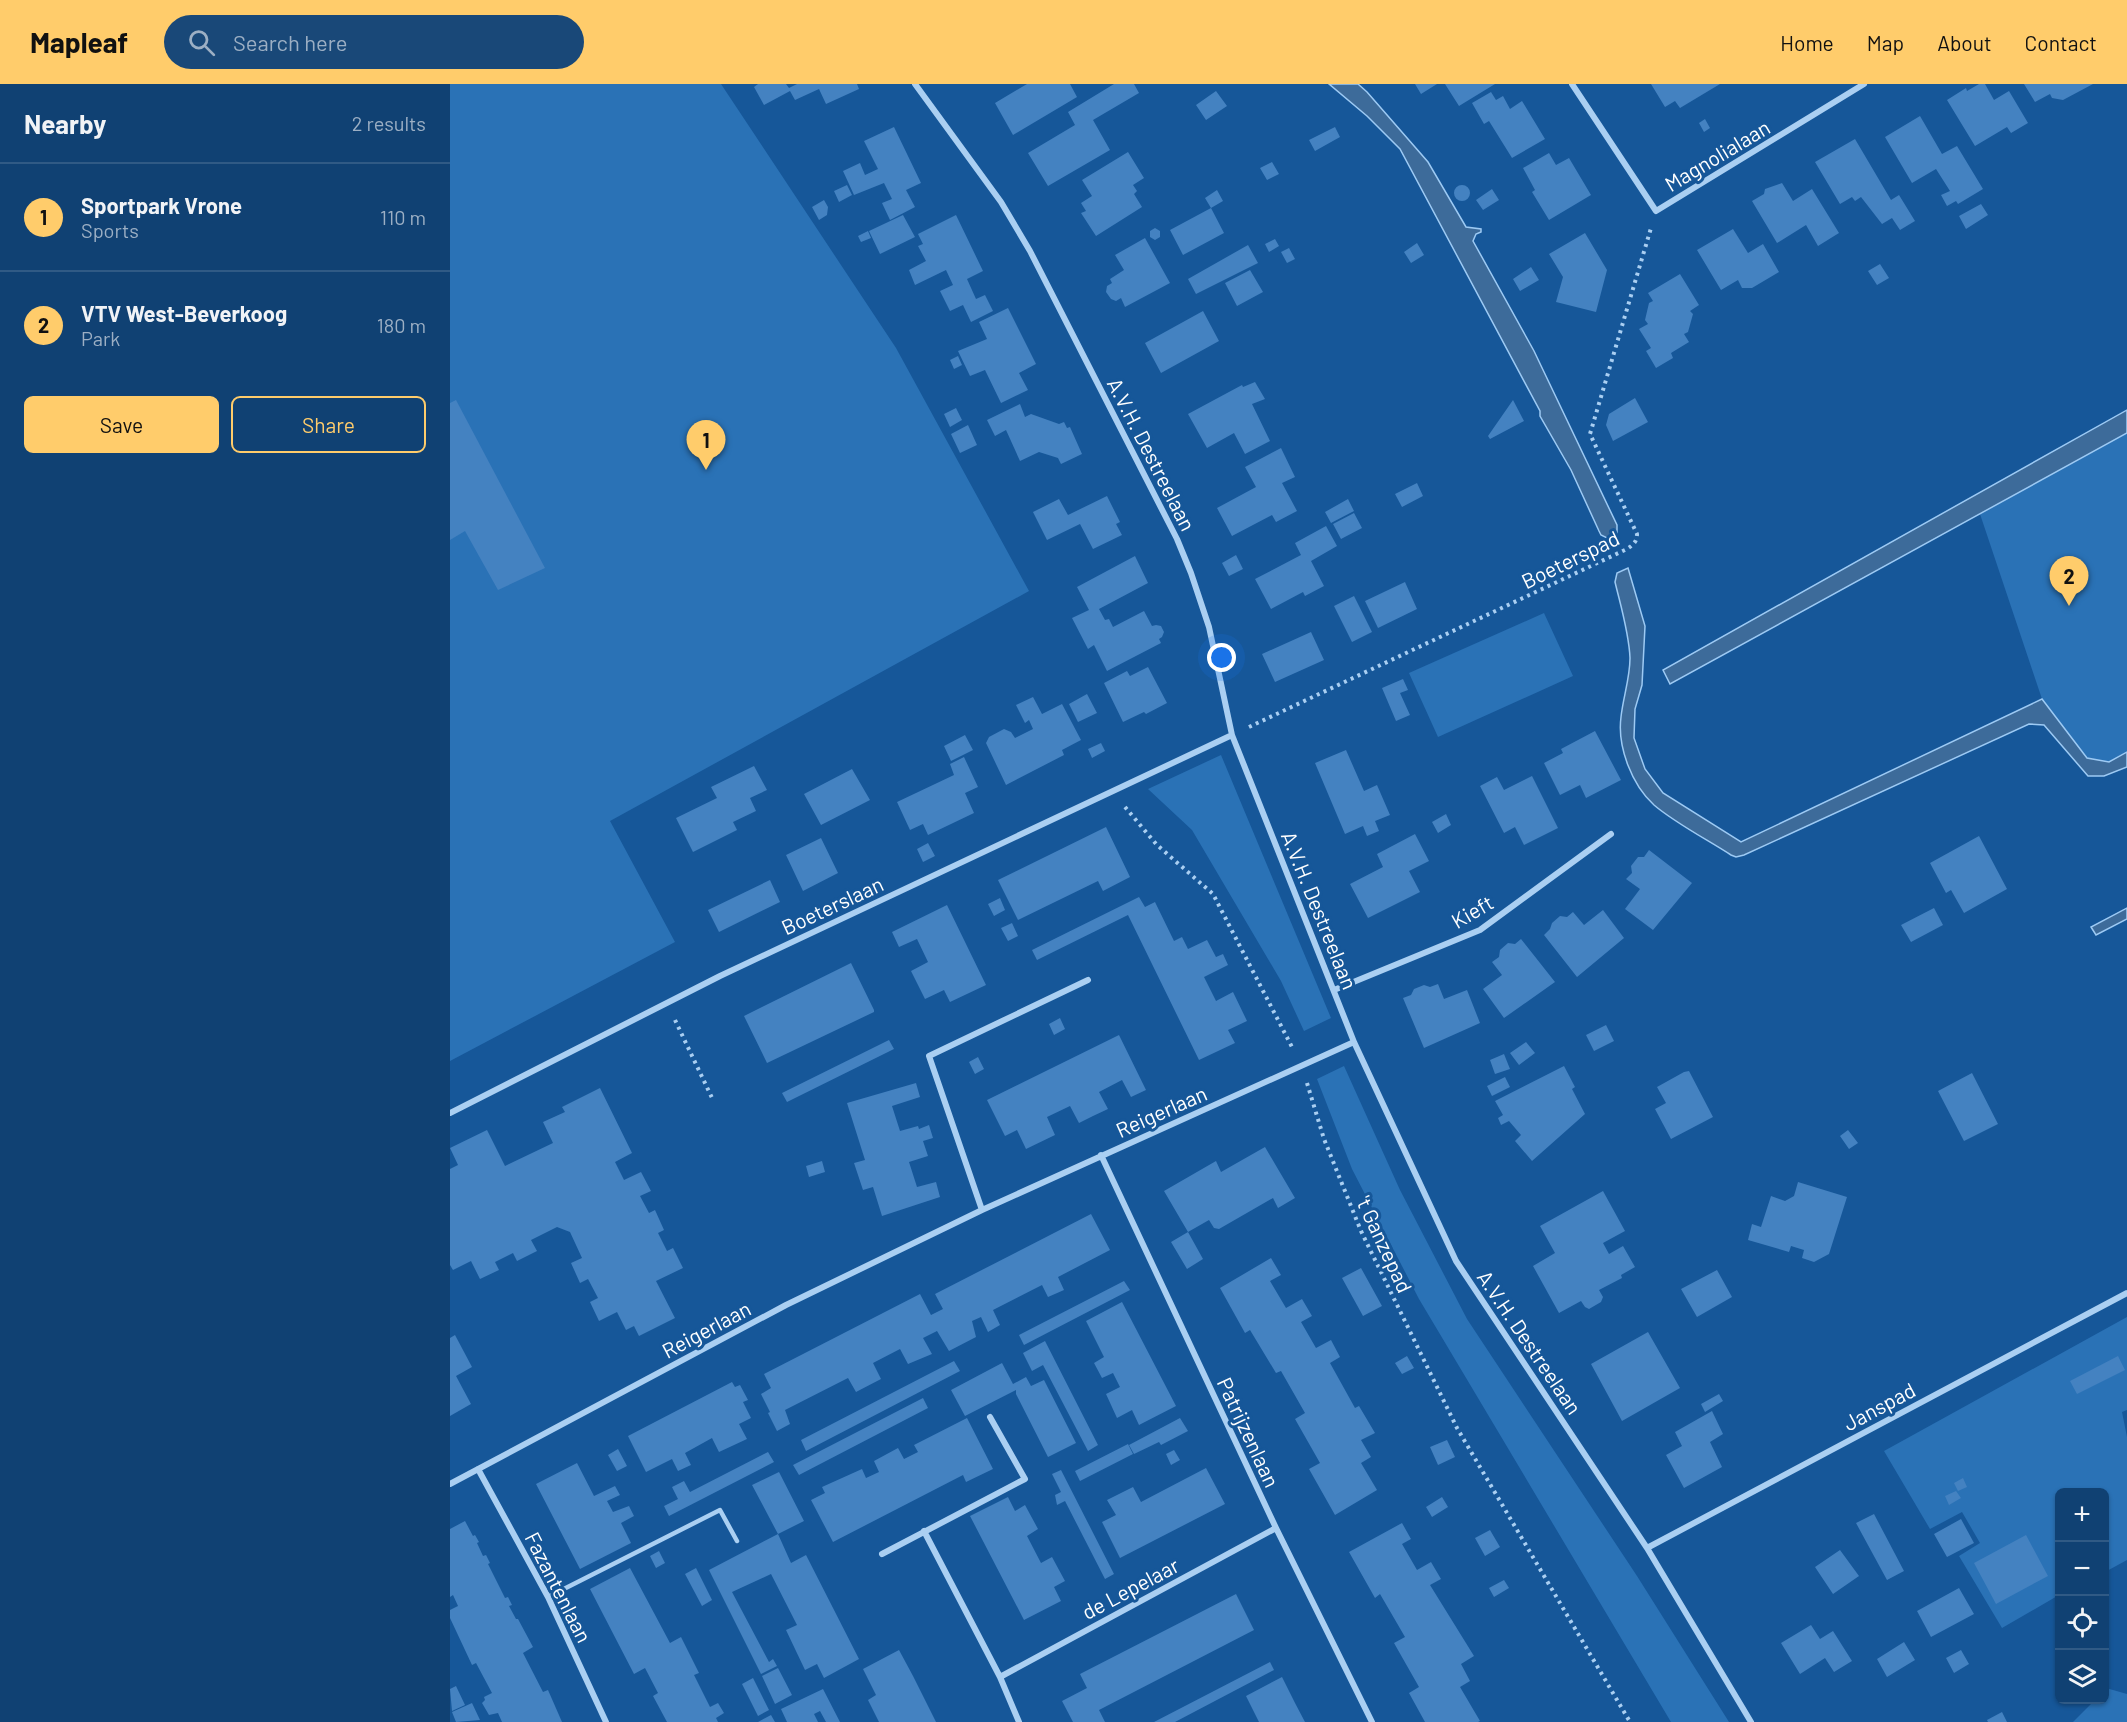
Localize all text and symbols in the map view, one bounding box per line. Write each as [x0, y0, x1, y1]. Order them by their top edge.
search box [164, 15, 584, 69]
text: Mapleaf [30, 25, 128, 59]
icon: search [185, 26, 218, 59]
text: Search here [233, 29, 347, 55]
text: Home [1780, 30, 1834, 55]
text: Map [1867, 30, 1904, 55]
text: About [1937, 30, 1992, 55]
text: Contact [2025, 30, 2097, 55]
text: Nearby [24, 108, 106, 139]
text: 2 results [352, 111, 426, 135]
street label: Magnolialaan [1660, 114, 1774, 196]
text: Sportpark Vrone [81, 192, 242, 218]
text: 1 [40, 205, 47, 229]
text: 110 m [380, 205, 426, 229]
text: Sports [81, 218, 139, 242]
text: VTV West-Beverkoog [81, 300, 287, 326]
text: 2 [38, 313, 49, 337]
text: 180 m [377, 313, 426, 337]
text: Park [81, 326, 120, 350]
street label: A.V.H. Destreelaan [1103, 373, 1201, 535]
button: Save [24, 396, 219, 453]
button: Share [231, 396, 426, 453]
pin: 1 [686, 420, 726, 470]
street label: Boeterspad [1517, 525, 1623, 593]
pin: 2 [2050, 556, 2088, 606]
your location [1207, 643, 1236, 672]
street label: A.V.H. Destreelaan [1277, 827, 1363, 993]
street label: Boeterslaan [777, 871, 887, 939]
street label: Kieft [1447, 889, 1497, 933]
street label: Reigerlaan [1112, 1080, 1210, 1142]
street label: 't Ganzepad [1352, 1192, 1418, 1296]
street label: A.V.H. Destreelaan [1473, 1265, 1587, 1419]
street label: Reigerlaan [657, 1295, 755, 1363]
street label: Patrijzenlaan [1213, 1373, 1285, 1491]
street label: Janspad [1839, 1377, 1919, 1435]
map controls [2055, 1488, 2109, 1704]
button: + [2055, 1488, 2109, 1542]
street label: Fazantenlaan [520, 1527, 598, 1647]
button: − [2055, 1542, 2109, 1596]
street label: de Lepelaar [1077, 1552, 1183, 1624]
button: locate [2055, 1596, 2109, 1650]
button: layers [2055, 1650, 2109, 1704]

